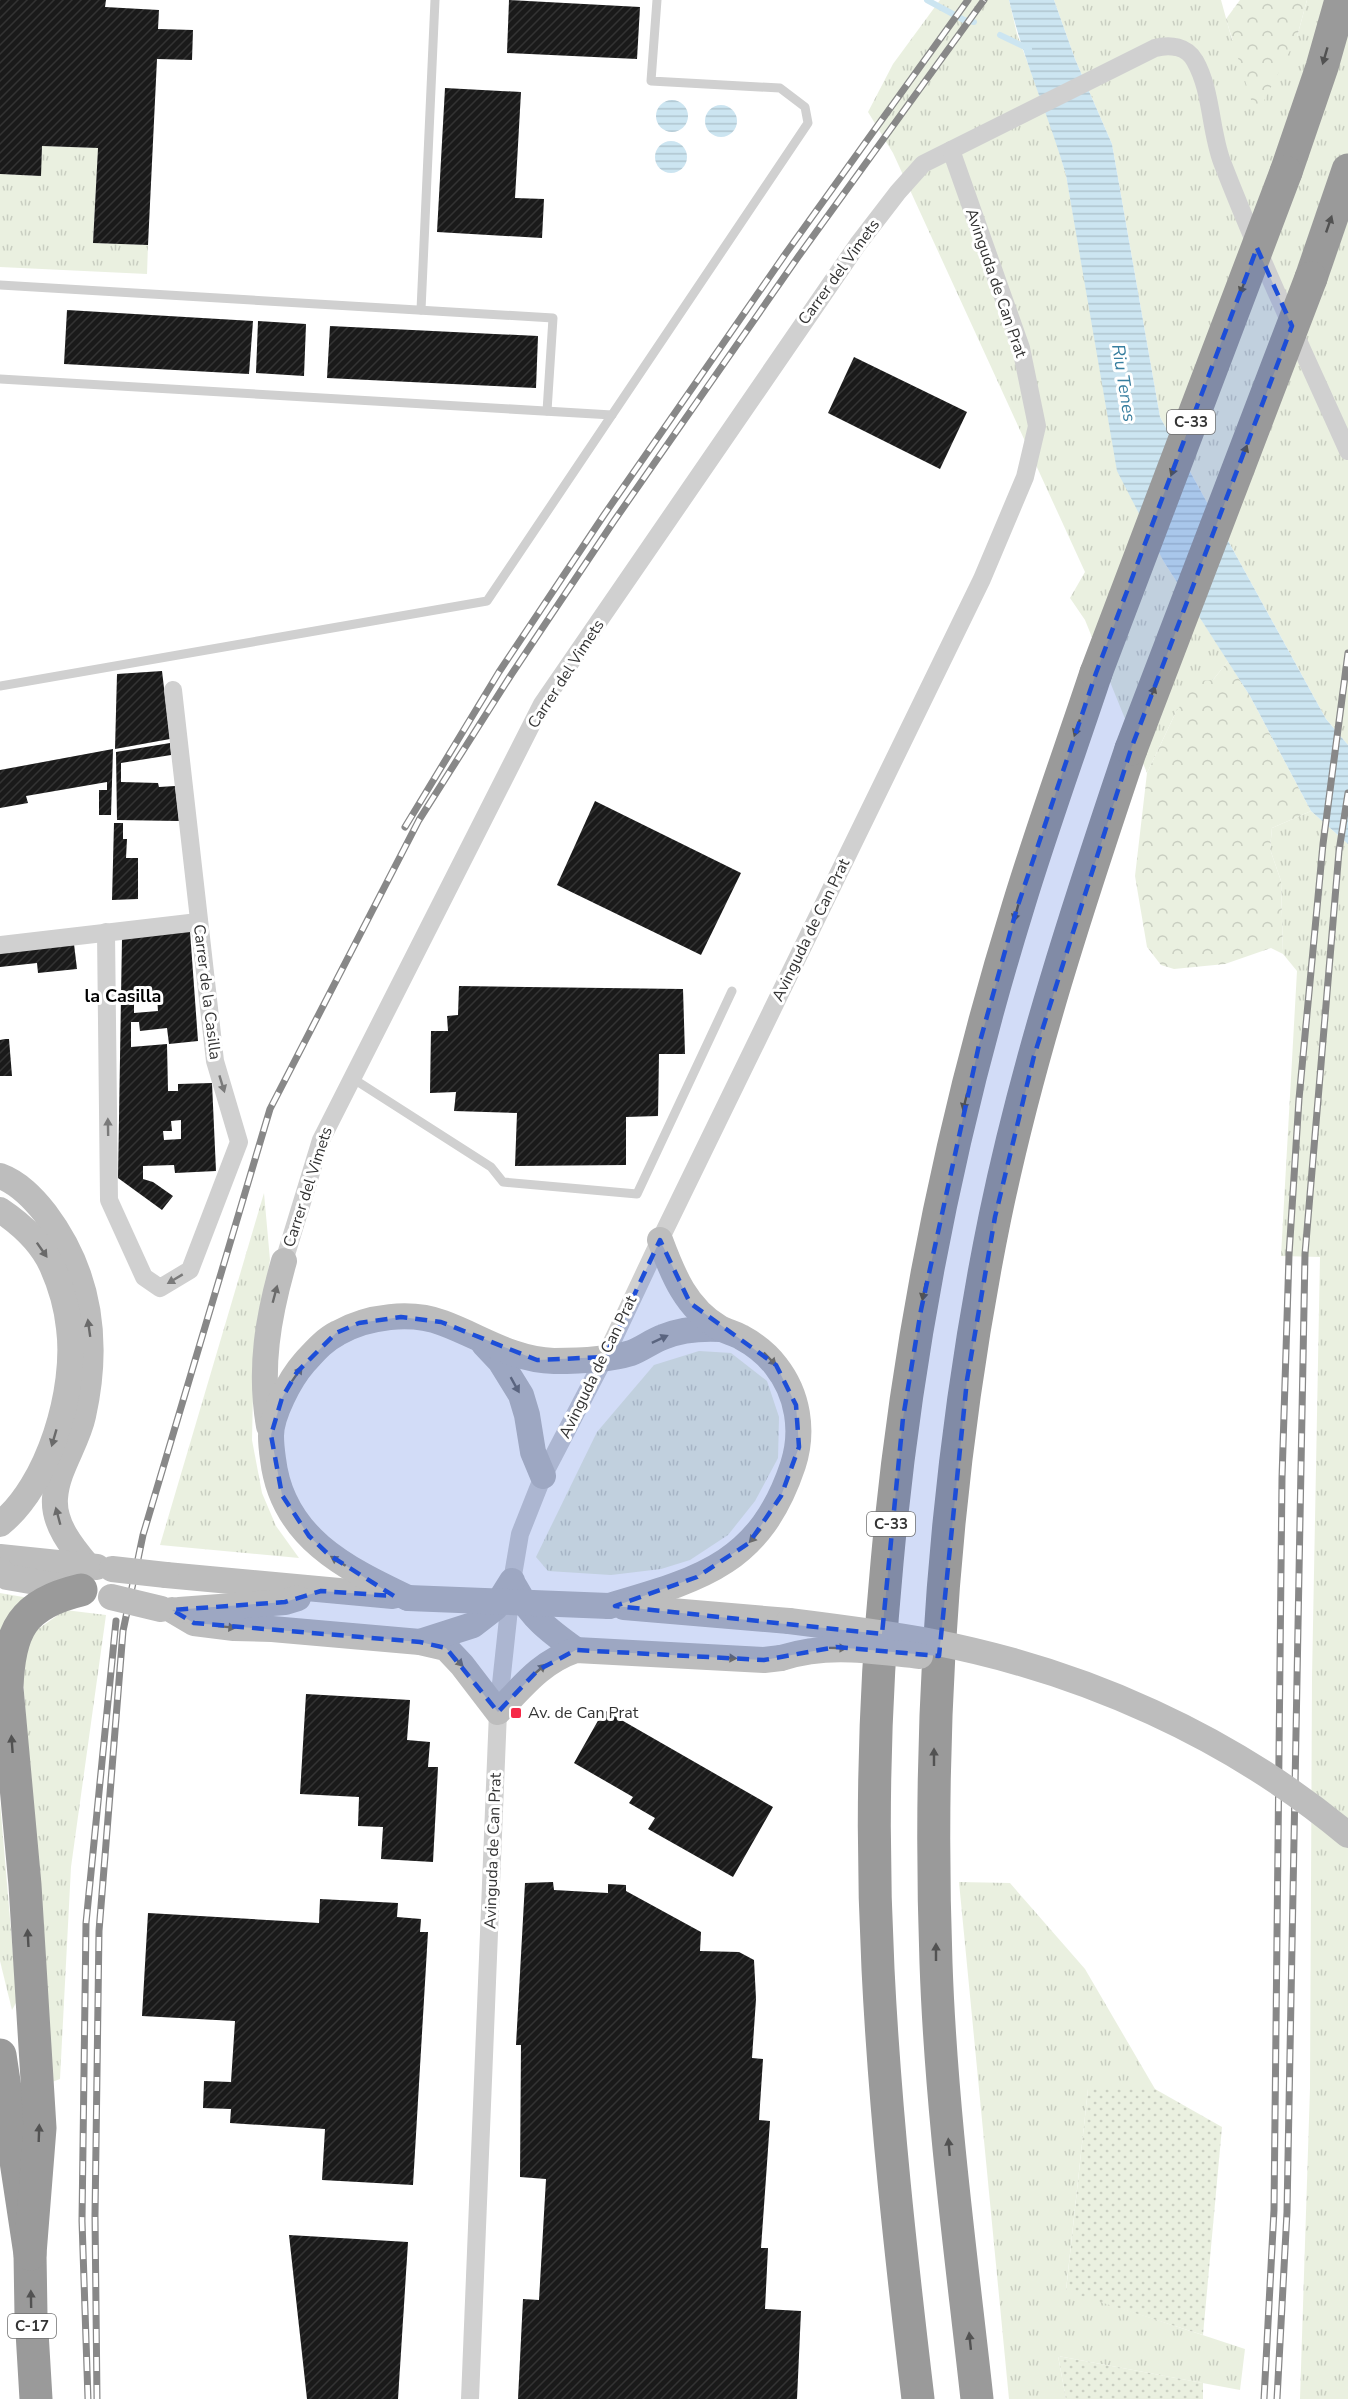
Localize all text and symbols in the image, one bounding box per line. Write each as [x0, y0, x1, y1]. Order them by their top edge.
one-way arrow [1320, 47, 1329, 65]
street label: Avinguda de Can Prat [960, 205, 1032, 361]
street label: Carrer del Vimets [793, 215, 885, 329]
one-way arrow [1325, 215, 1335, 233]
one-way arrow [1238, 277, 1247, 295]
water label: Riu Tenes [1106, 342, 1142, 424]
road number: C-33 [1167, 410, 1215, 434]
one-way arrow [1240, 444, 1249, 462]
one-way arrow [1169, 459, 1178, 477]
street label: Carrer del Vimets [523, 615, 609, 733]
one-way arrow [1148, 685, 1157, 703]
one-way arrow [1072, 719, 1082, 737]
street label: Avinguda de Can Prat [767, 855, 855, 1005]
one-way arrow [1011, 904, 1020, 922]
street label: Carrer de la Casilla [188, 923, 226, 1061]
district label: la Casilla [85, 984, 161, 1008]
one-way arrow [218, 1075, 227, 1093]
one-way arrow [959, 1092, 969, 1111]
one-way arrow [103, 1117, 113, 1136]
street label: Carrer del Vimets [278, 1124, 338, 1250]
one-way arrow [36, 1242, 47, 1258]
one-way arrow [167, 1274, 183, 1285]
one-way arrow [919, 1283, 928, 1302]
one-way arrow [271, 1285, 280, 1303]
street label: Avinguda de Can Prat [554, 1292, 642, 1442]
one-way arrow [85, 1318, 94, 1337]
one-way arrow [652, 1334, 669, 1343]
one-way arrow [762, 1352, 776, 1366]
one-way arrow [291, 1366, 303, 1382]
one-way arrow [510, 1377, 520, 1394]
one-way arrow [49, 1429, 59, 1447]
one-way arrow [53, 1507, 63, 1526]
road number: C-33 [867, 1512, 915, 1536]
one-way arrow [749, 1528, 762, 1544]
one-way arrow [330, 1556, 346, 1567]
one-way arrow [217, 1622, 236, 1632]
one-way arrow [829, 1644, 848, 1653]
one-way arrow [450, 1652, 464, 1667]
one-way arrow [719, 1653, 738, 1662]
one-way arrow [532, 1663, 547, 1677]
place label: Av. de Can Prat [528, 1702, 639, 1724]
marker: Av. de Can Prat [509, 1706, 523, 1720]
one-way arrow [7, 1734, 17, 1753]
one-way arrow [929, 1748, 939, 1767]
street label: Avinguda de Can Prat [479, 1772, 507, 1930]
one-way arrow [23, 1928, 33, 1947]
one-way arrow [931, 1943, 941, 1962]
one-way arrow [34, 2123, 43, 2142]
one-way arrow [944, 2137, 954, 2156]
one-way arrow [26, 2289, 36, 2308]
road number: C-17 [8, 2314, 56, 2338]
one-way arrow [966, 2331, 975, 2350]

